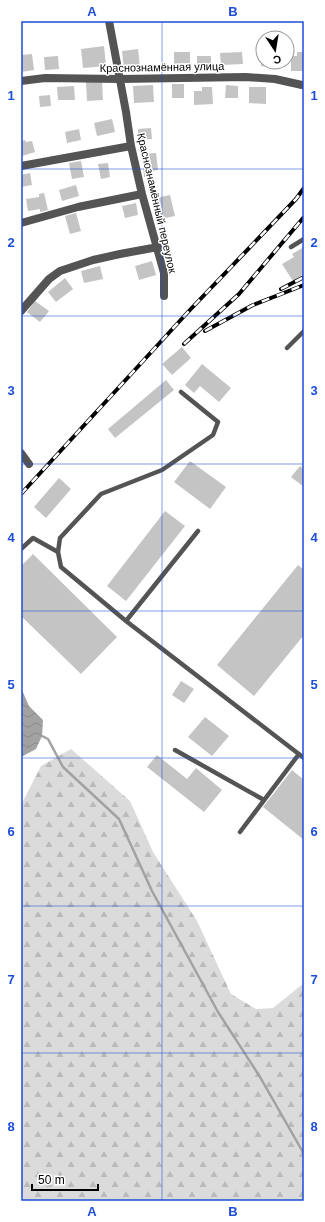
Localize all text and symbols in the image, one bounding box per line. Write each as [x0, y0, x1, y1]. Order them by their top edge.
text: A [87, 4, 97, 19]
text: B [228, 4, 238, 19]
north arrow [255, 30, 295, 70]
text: С [272, 53, 282, 66]
street label: Краснознамённая улица [100, 60, 225, 74]
text: 1 [7, 88, 15, 103]
text: 1 [310, 88, 318, 103]
street label: Краснознамённый переулок [135, 132, 179, 274]
text: 2 [7, 235, 15, 250]
text: 2 [310, 235, 318, 250]
text: 3 [7, 383, 15, 398]
text: 3 [310, 383, 318, 398]
text: 4 [7, 530, 15, 545]
text: 4 [310, 530, 318, 545]
text: 5 [7, 677, 15, 692]
text: 5 [310, 677, 318, 692]
text: 6 [7, 824, 15, 839]
text: 6 [310, 824, 318, 839]
text: 7 [7, 972, 15, 987]
text: 7 [310, 972, 318, 987]
text: 8 [7, 1119, 15, 1134]
text: 8 [310, 1119, 318, 1134]
scale bar [32, 1166, 98, 1192]
text: 50 m [38, 1173, 65, 1187]
text: A [87, 1204, 97, 1219]
text: B [228, 1204, 238, 1219]

